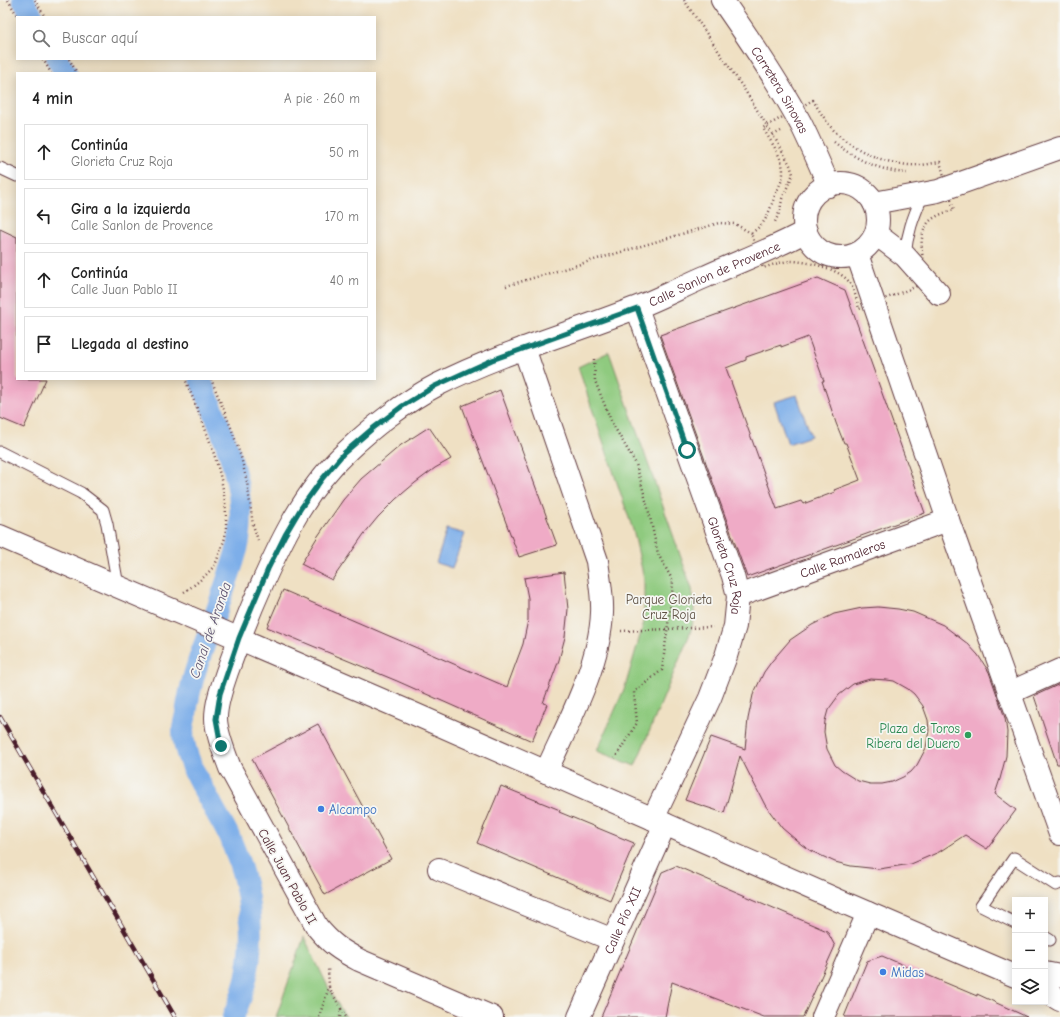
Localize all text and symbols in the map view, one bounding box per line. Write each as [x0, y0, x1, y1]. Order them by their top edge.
search box [16, 16, 376, 60]
icon: search [30, 27, 52, 49]
text: Buscar aquí [62, 29, 138, 47]
street label: Carretera Sinovas [748, 44, 811, 136]
text: 4 min [32, 89, 73, 108]
text: A pie · 260 m [284, 91, 360, 106]
text: Continúa [71, 136, 128, 154]
icon: ahead [33, 141, 55, 163]
text: 50 m [329, 145, 359, 160]
text: Glorieta Cruz Roja [71, 154, 173, 169]
text: Gira a la izquierda [71, 200, 191, 218]
icon: left [33, 205, 55, 227]
text: 170 m [325, 209, 359, 224]
text: Calle Sanlon de Provence [71, 218, 213, 233]
street label: Calle Sanlon de Provence [646, 238, 783, 310]
text: Continúa [71, 264, 128, 282]
icon: ahead [33, 269, 55, 291]
text: 40 m [330, 273, 359, 288]
text: Calle Juan Pablo II [71, 282, 178, 297]
icon: arrive [33, 333, 55, 355]
text: Llegada al destino [71, 335, 189, 353]
route start [678, 441, 696, 459]
street label: Glorieta Cruz Roja [704, 515, 745, 615]
street label: Calle Ramaleros [798, 536, 887, 581]
water label: Canal de Aranda [186, 580, 235, 680]
park label: Parque Glorieta Cruz Roja [626, 592, 712, 622]
place label: Plaza de Toros Ribera del Duero [866, 721, 960, 751]
marker: Plaza de Toros Ribera del Duero [963, 730, 973, 740]
route end [212, 737, 230, 755]
place label: Alcampo [329, 802, 377, 817]
marker: Alcampo [316, 804, 326, 814]
street label: Calle Juan Pablo II [255, 826, 320, 927]
street label: Calle Pío XII [601, 884, 644, 956]
map controls [1012, 897, 1048, 1005]
button: + [1012, 897, 1048, 933]
button: − [1012, 933, 1048, 969]
place label: Midas [891, 965, 924, 980]
marker: Midas [878, 967, 888, 977]
button: layers [1012, 969, 1048, 1005]

